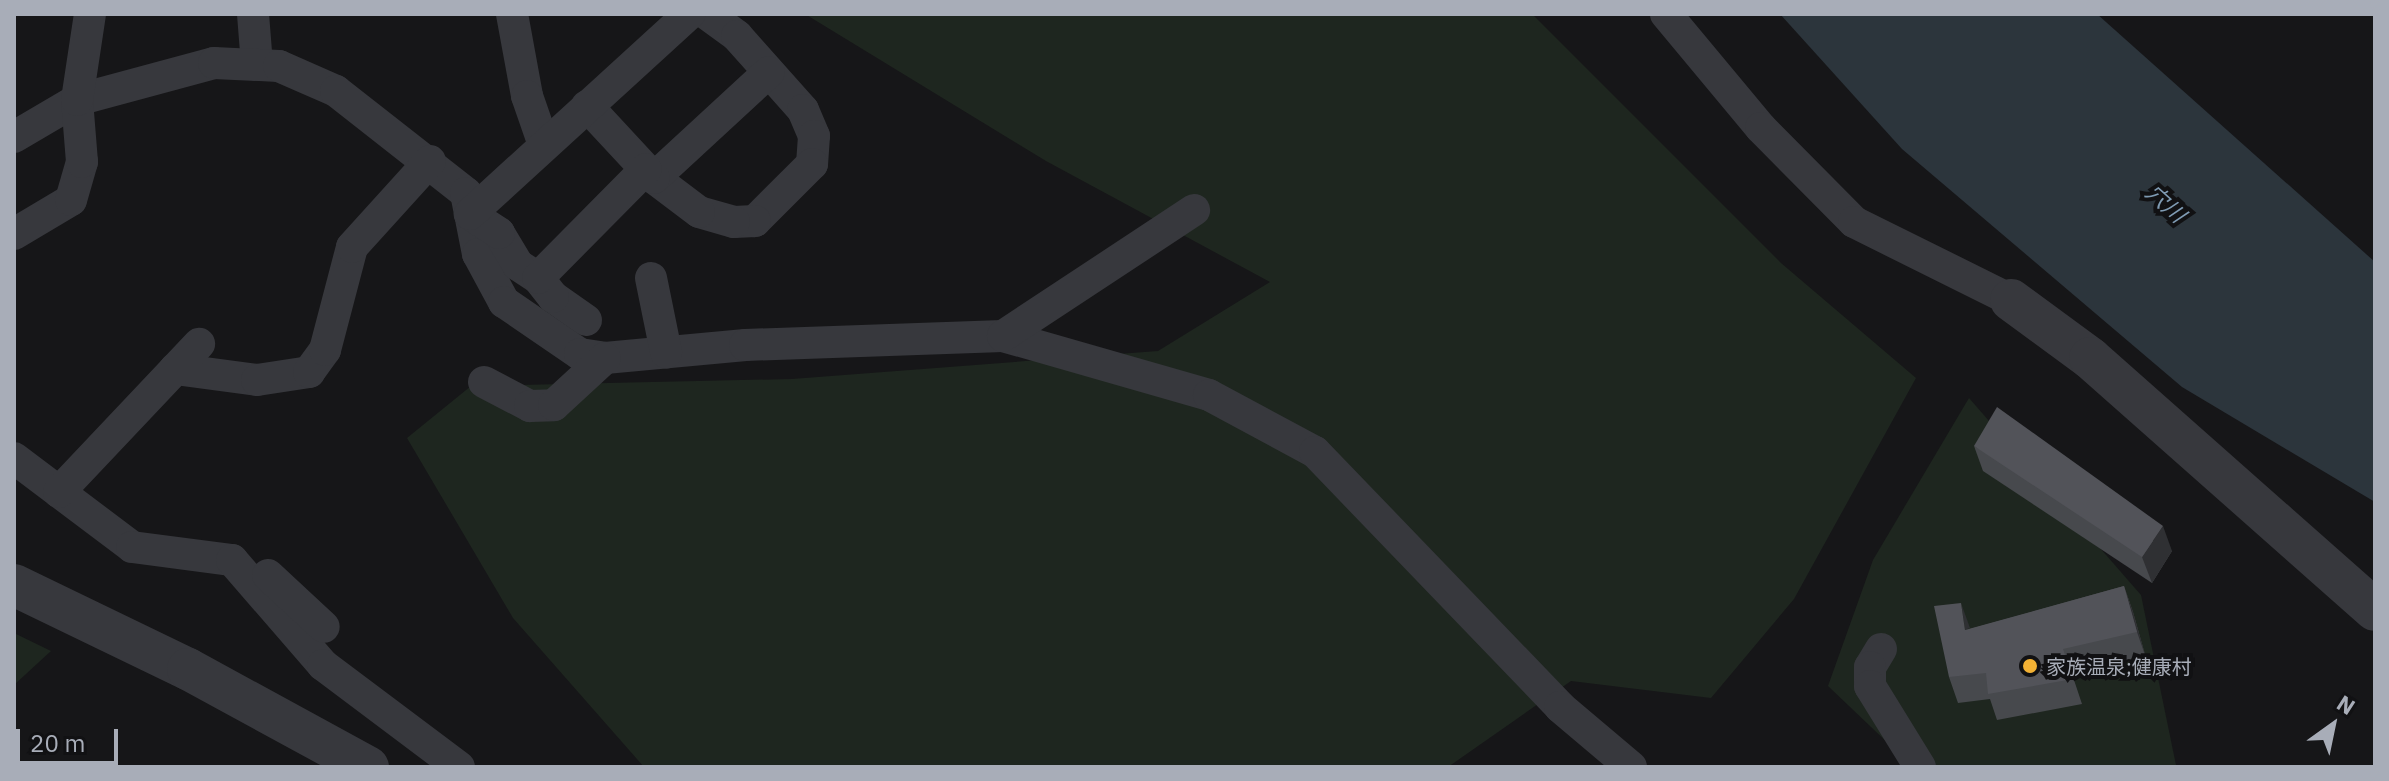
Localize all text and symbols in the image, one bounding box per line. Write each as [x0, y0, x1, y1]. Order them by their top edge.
water label: 穴川 [2141, 178, 2191, 228]
place label: 家族温泉;健康村 [2046, 654, 2192, 678]
marker: 家族温泉;健康村 [2021, 657, 2039, 675]
north arrow [2293, 685, 2373, 765]
text: N [2332, 688, 2361, 721]
scale bar [20, 713, 122, 763]
text: 20 m [30, 727, 85, 759]

